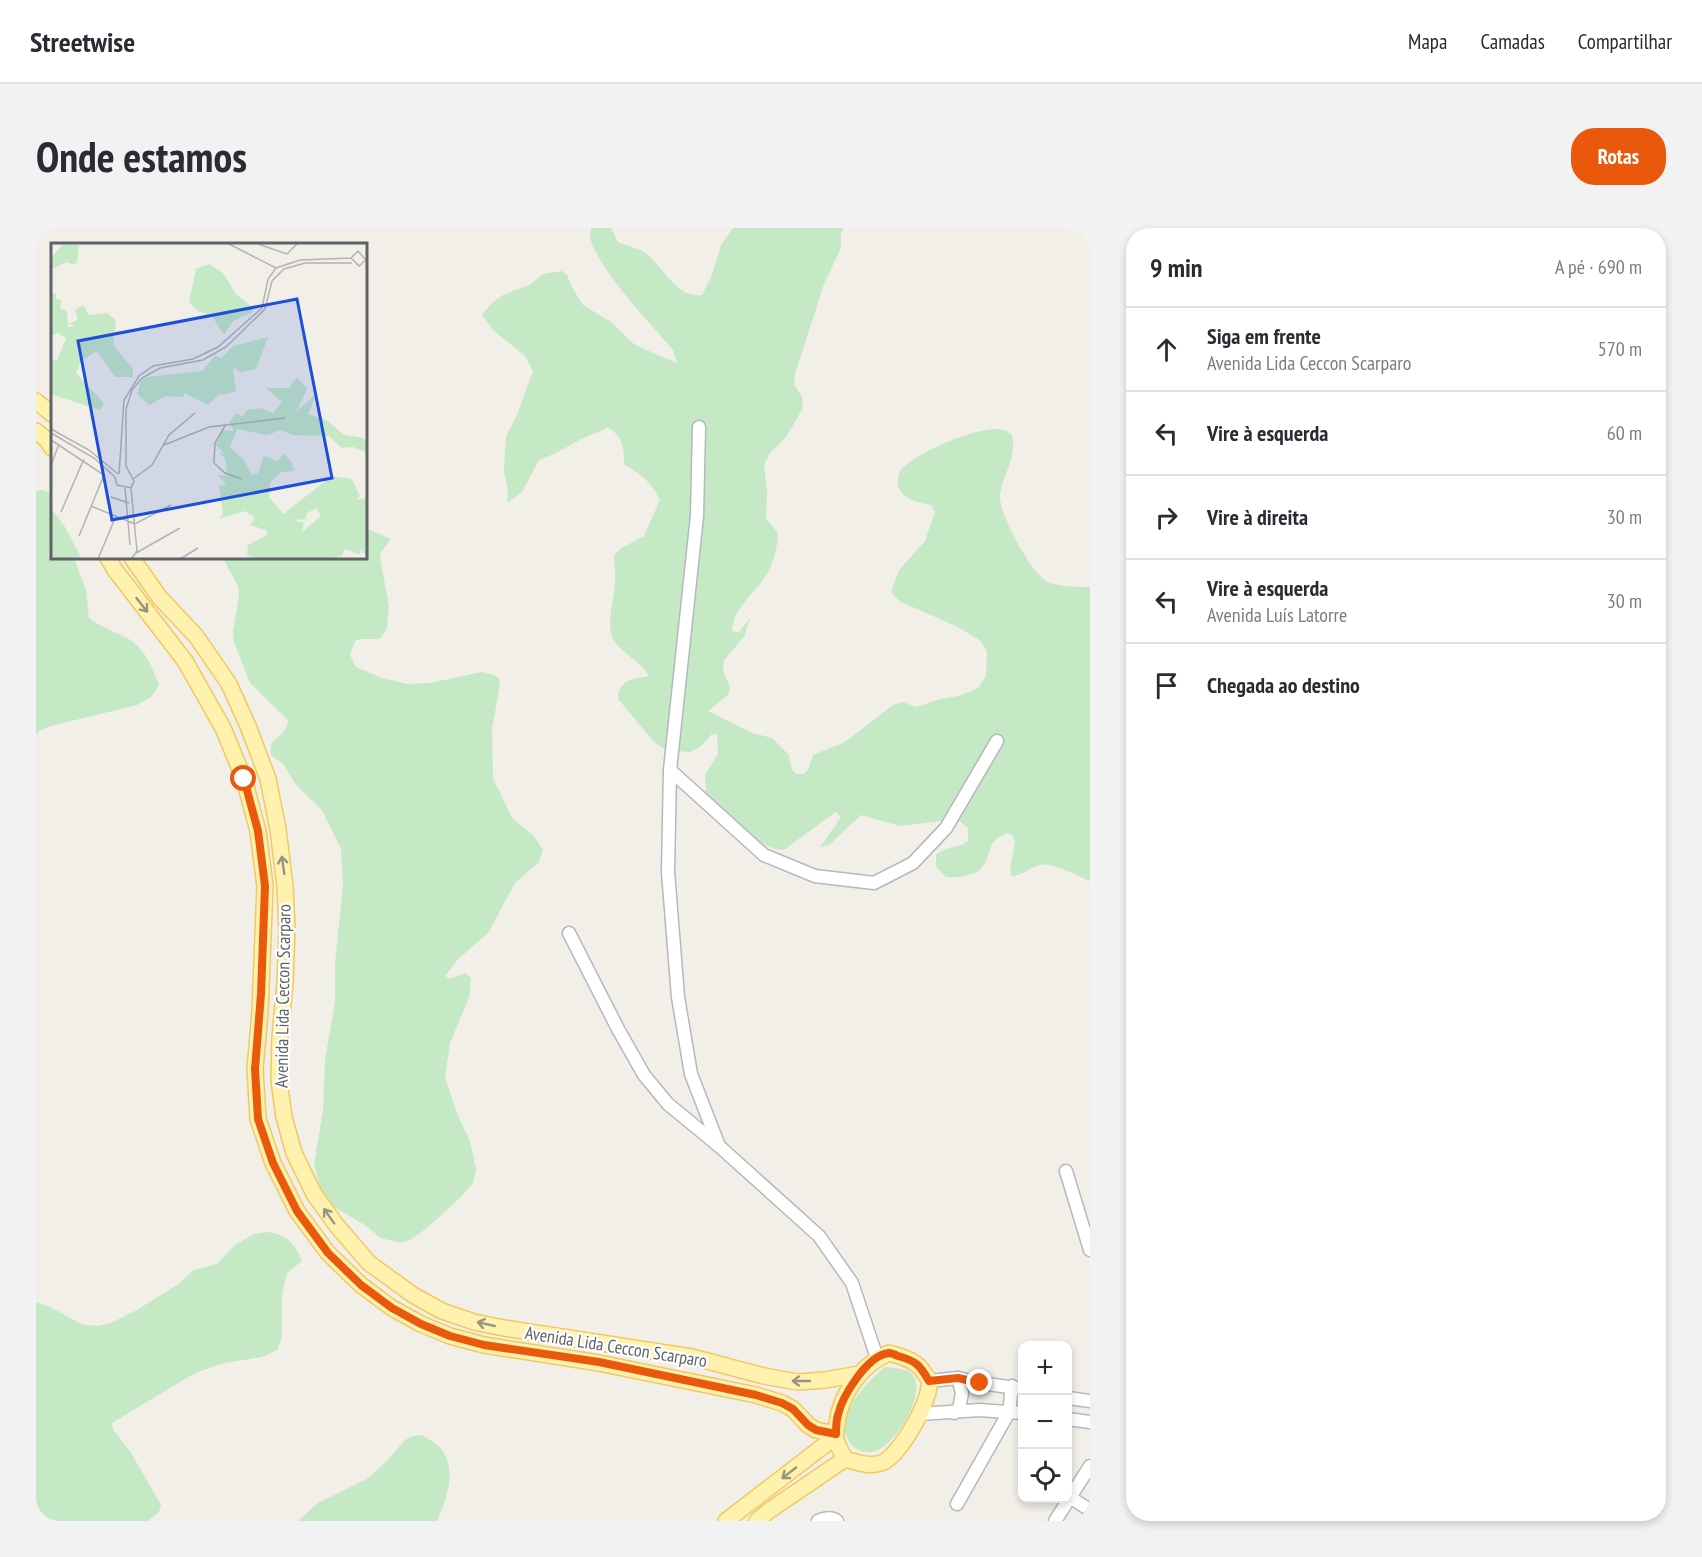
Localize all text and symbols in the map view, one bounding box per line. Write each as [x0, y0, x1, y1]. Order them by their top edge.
text: Streetwise [30, 23, 135, 60]
text: Mapa [1408, 28, 1447, 55]
text: Camadas [1480, 28, 1545, 55]
text: Compartilhar [1578, 28, 1672, 55]
button: Rotas [1571, 128, 1666, 185]
text: Onde estamos [36, 129, 247, 184]
inset map [51, 243, 368, 560]
text: 9 min [1150, 251, 1203, 284]
text: A pé · 690 m [1555, 254, 1642, 280]
text: Siga em frente [1207, 322, 1321, 350]
icon: ahead [1150, 333, 1183, 366]
text: 570 m [1598, 336, 1642, 362]
text: Avenida Lida Ceccon Scarparo [1207, 350, 1411, 376]
icon: left [1150, 417, 1183, 450]
text: Vire à esquerda [1207, 419, 1328, 447]
text: 60 m [1607, 420, 1642, 446]
icon: right [1150, 501, 1183, 534]
text: Vire à direita [1207, 503, 1308, 531]
text: 30 m [1607, 504, 1642, 530]
text: Vire à esquerda [1207, 574, 1328, 602]
icon: left [1150, 585, 1183, 618]
text: 30 m [1607, 588, 1642, 614]
one-way arrow [136, 597, 148, 613]
text: Avenida Luís Latorre [1207, 602, 1347, 628]
icon: arrive [1150, 669, 1183, 702]
text: Chegada ao destino [1207, 671, 1360, 699]
route start [230, 765, 256, 791]
one-way arrow [277, 855, 288, 875]
street label: Avenida Lida Ceccon Scarparo [269, 904, 296, 1088]
one-way arrow [323, 1208, 336, 1224]
one-way arrow [477, 1318, 496, 1330]
street label: Avenida Lida Ceccon Scarparo [523, 1321, 709, 1372]
map controls [1018, 1341, 1072, 1503]
button: + [1018, 1341, 1072, 1395]
route end [966, 1369, 992, 1395]
one-way arrow [792, 1375, 812, 1387]
button: − [1018, 1395, 1072, 1449]
button: locate [1018, 1449, 1072, 1503]
one-way arrow [781, 1466, 797, 1479]

